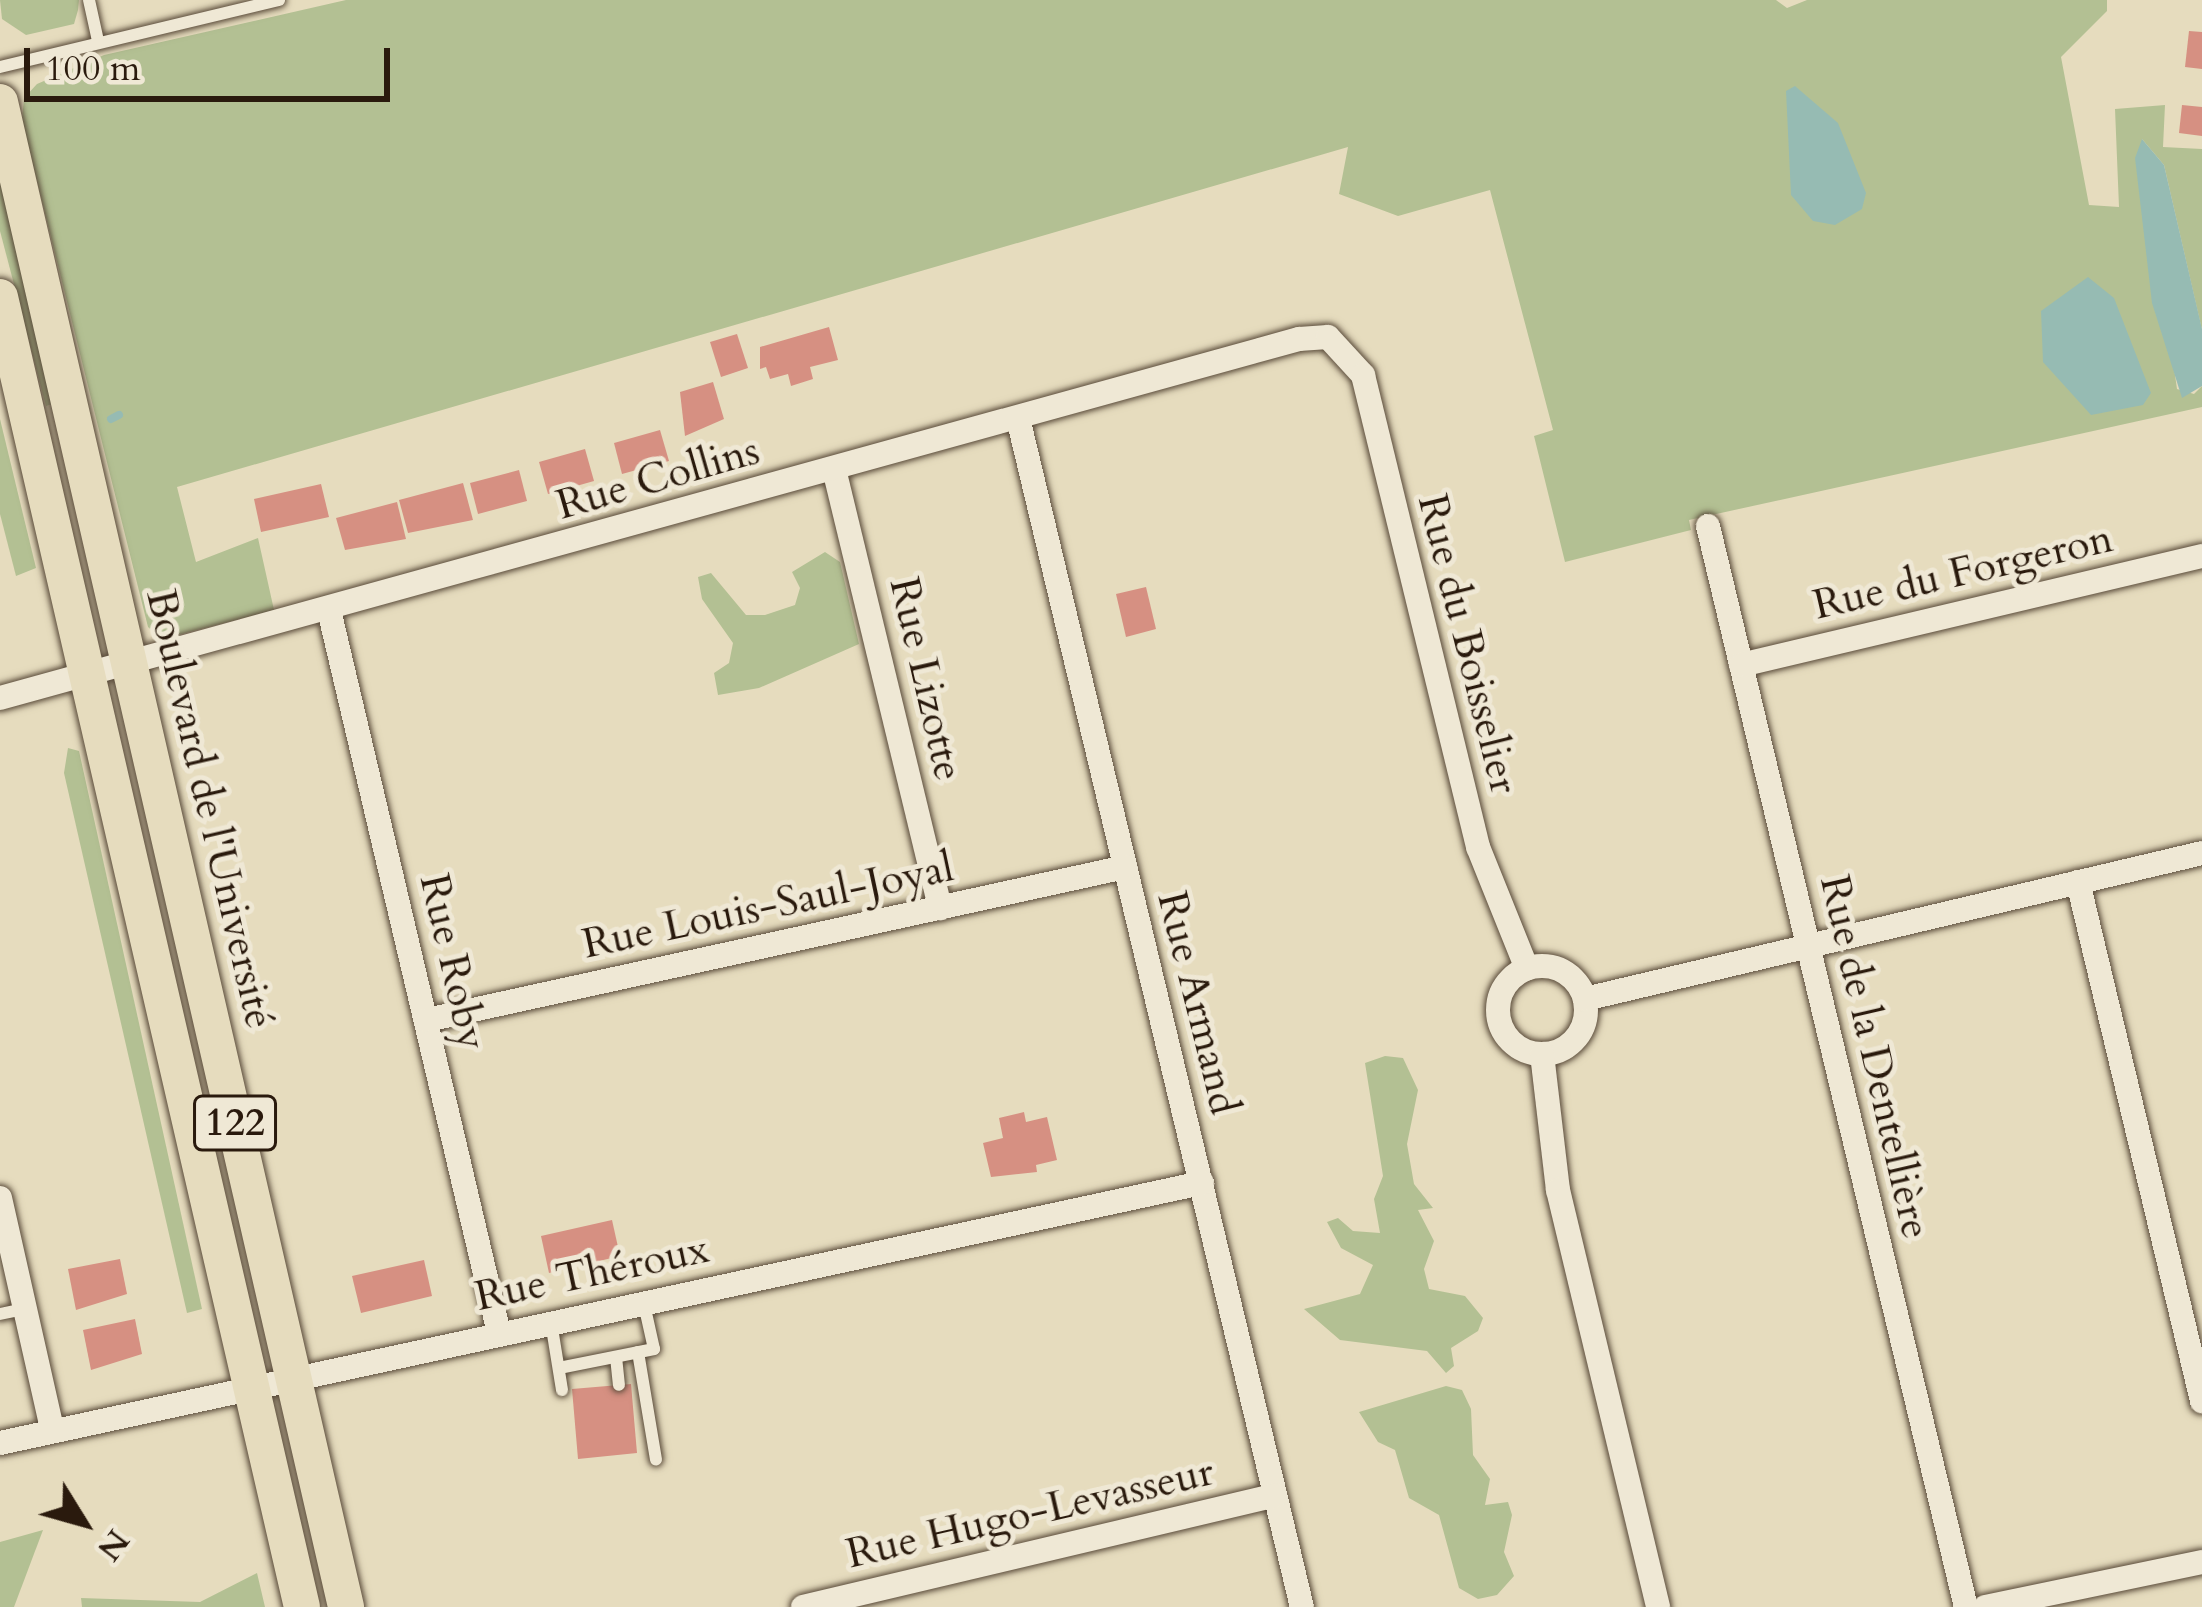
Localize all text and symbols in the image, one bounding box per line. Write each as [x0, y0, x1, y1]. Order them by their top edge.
scale bar [30, 24, 396, 98]
text: 100 m [45, 44, 140, 93]
street label: Rue Collins [551, 425, 765, 531]
street label: Rue du Boisselier [1406, 489, 1530, 799]
street label: Rue du Forgeron [1808, 513, 2118, 631]
street label: Rue Lizotte [878, 573, 974, 785]
street label: Boulevard de l'Université [135, 585, 285, 1033]
street label: Rue Louis-Saul-Joyal [578, 842, 958, 970]
street label: Rue Roby [408, 869, 498, 1055]
street label: Rue de la Dentellière [1809, 870, 1941, 1244]
street label: Rue Armand [1146, 886, 1250, 1120]
road number: 122 [193, 1090, 277, 1156]
street label: Rue Théroux [471, 1224, 713, 1322]
street label: Rue Hugo-Levasseur [842, 1446, 1218, 1580]
north arrow [24, 1463, 144, 1583]
text: N [87, 1520, 140, 1570]

